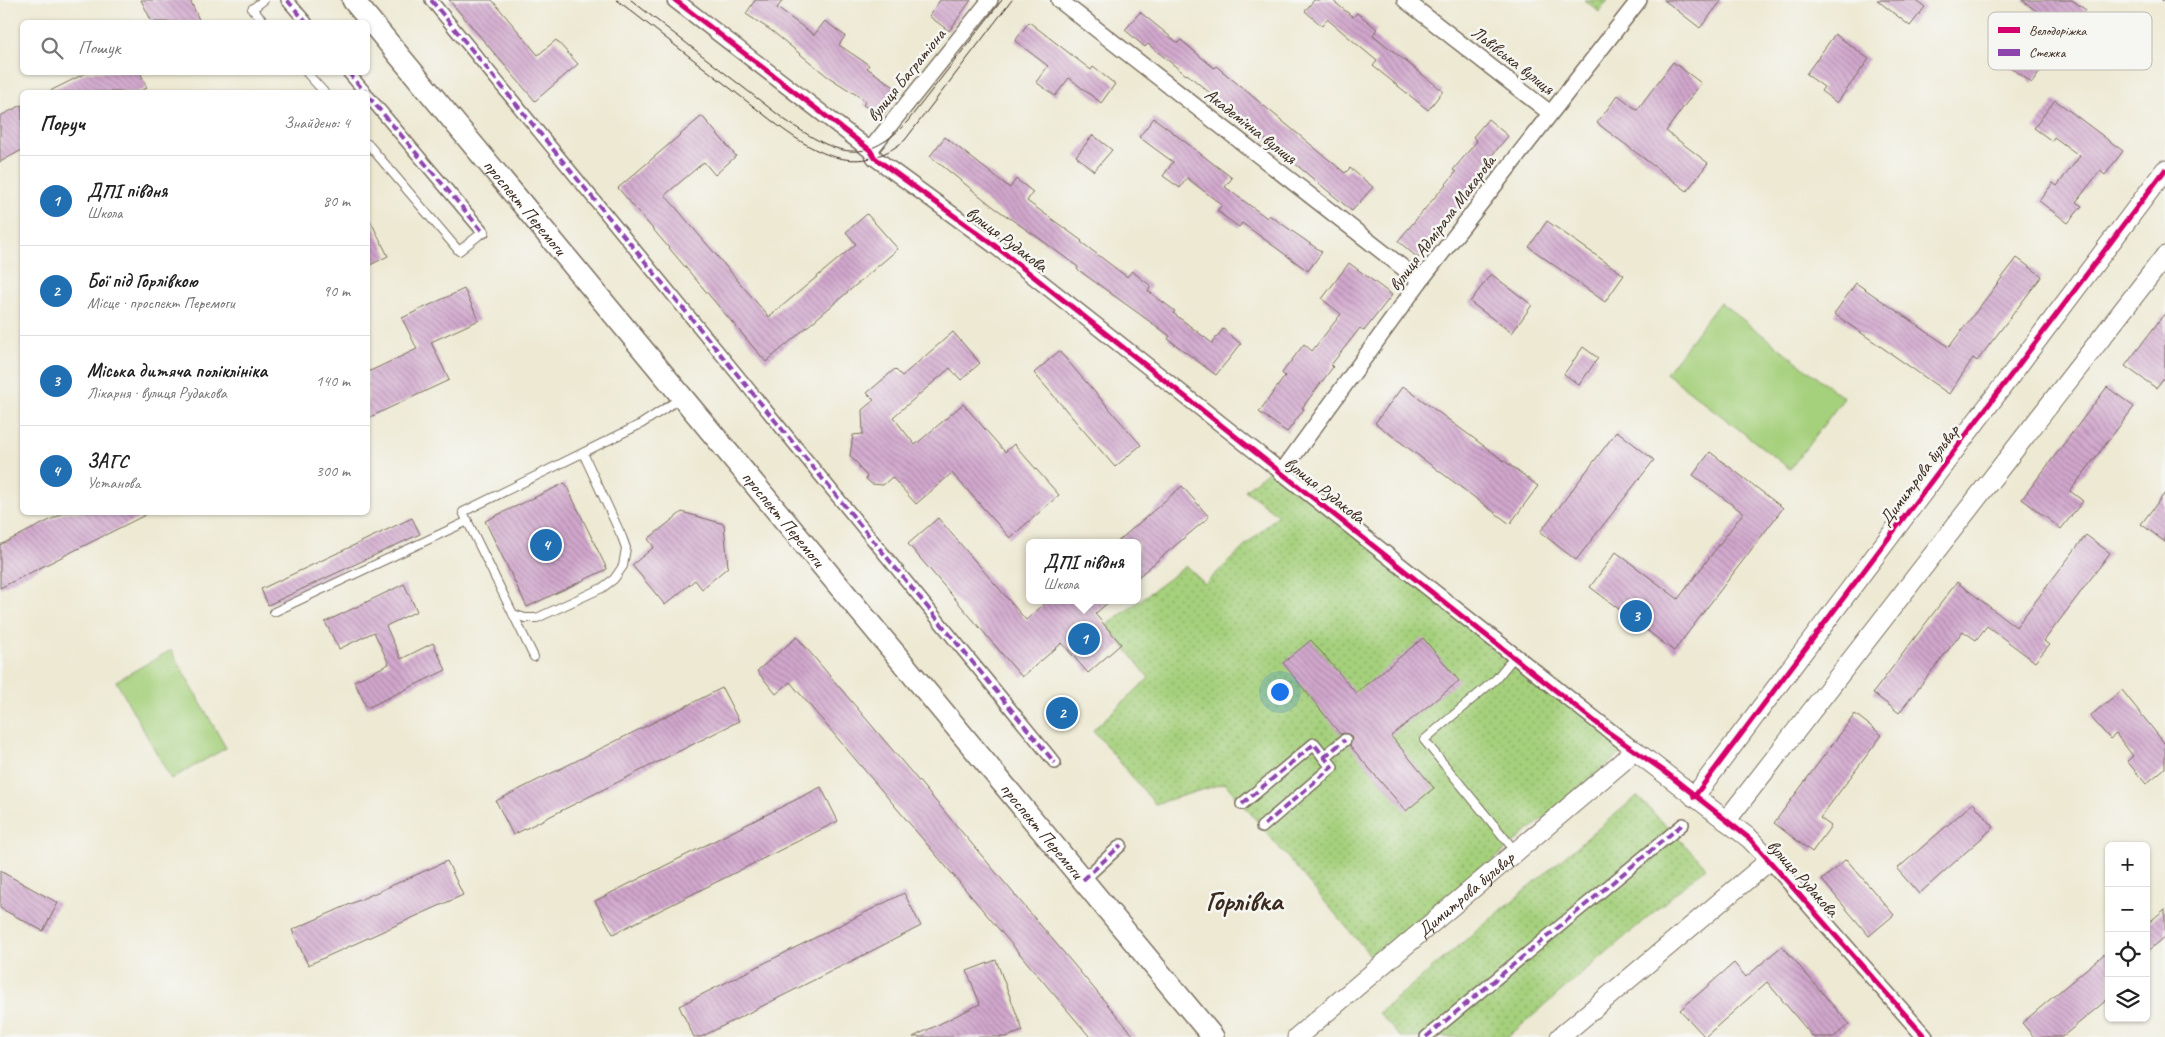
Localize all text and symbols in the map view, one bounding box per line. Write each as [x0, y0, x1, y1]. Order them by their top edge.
legend [1988, 12, 2152, 70]
search box [20, 20, 370, 75]
street label: Львівська вулиця [1467, 21, 1560, 100]
text: Велодоріжка [2029, 22, 2087, 39]
street label: вулиця Багратіона [862, 23, 951, 126]
icon: search [38, 34, 66, 62]
text: Пошук [78, 36, 120, 60]
text: Стежка [2029, 44, 2067, 61]
street label: Академічна вулиця [1201, 83, 1303, 170]
text: Поруч [40, 110, 85, 136]
text: Знайдено: 4 [284, 113, 350, 133]
street label: вулиця Адмірала Макарова [1384, 149, 1501, 295]
street label: проспект Перемоги [479, 155, 572, 261]
text: ДПІ півдня [87, 179, 167, 203]
text: 1 [52, 191, 60, 211]
text: 80 m [323, 191, 350, 211]
street label: вулиця Рудакова [962, 201, 1053, 277]
text: Школа [87, 203, 122, 223]
text: Бої під Горлівкою [87, 269, 198, 293]
text: 2 [52, 281, 60, 301]
text: 90 m [323, 281, 350, 301]
text: Місце · проспект Перемоги [87, 293, 234, 313]
text: Міська дитяча поліклініка [87, 359, 267, 383]
text: 3 [52, 371, 60, 391]
text: 140 m [316, 371, 350, 391]
text: Лікарня · вулиця Рудакова [87, 383, 227, 403]
street label: Димитрова бульвар [1874, 419, 1965, 530]
text: ЗАГС [87, 449, 128, 473]
street label: вулиця Рудакова [1280, 452, 1371, 529]
text: 4 [52, 461, 60, 481]
text: 300 m [316, 461, 350, 481]
street label: проспект Перемоги [737, 466, 830, 573]
text: Установа [87, 473, 140, 493]
pin: 4 [530, 526, 562, 564]
popup [1026, 539, 1141, 604]
text: ДПІ півдня [1043, 550, 1124, 574]
text: Школа [1043, 574, 1079, 594]
pin: 3 [1620, 597, 1652, 635]
pin: 1 [1068, 620, 1100, 658]
your location [1267, 679, 1293, 705]
pin: 2 [1046, 694, 1078, 732]
street label: проспект Перемоги [996, 778, 1089, 884]
street label: вулиця Рудакова [1763, 835, 1844, 922]
map controls [2105, 842, 2150, 1022]
button: + [2105, 842, 2150, 887]
street label: Димитрова бульвар [1413, 846, 1520, 942]
district label: Горлівка [1206, 883, 1285, 918]
button: − [2105, 887, 2150, 932]
button: locate [2105, 932, 2150, 977]
button: layers [2105, 977, 2150, 1022]

